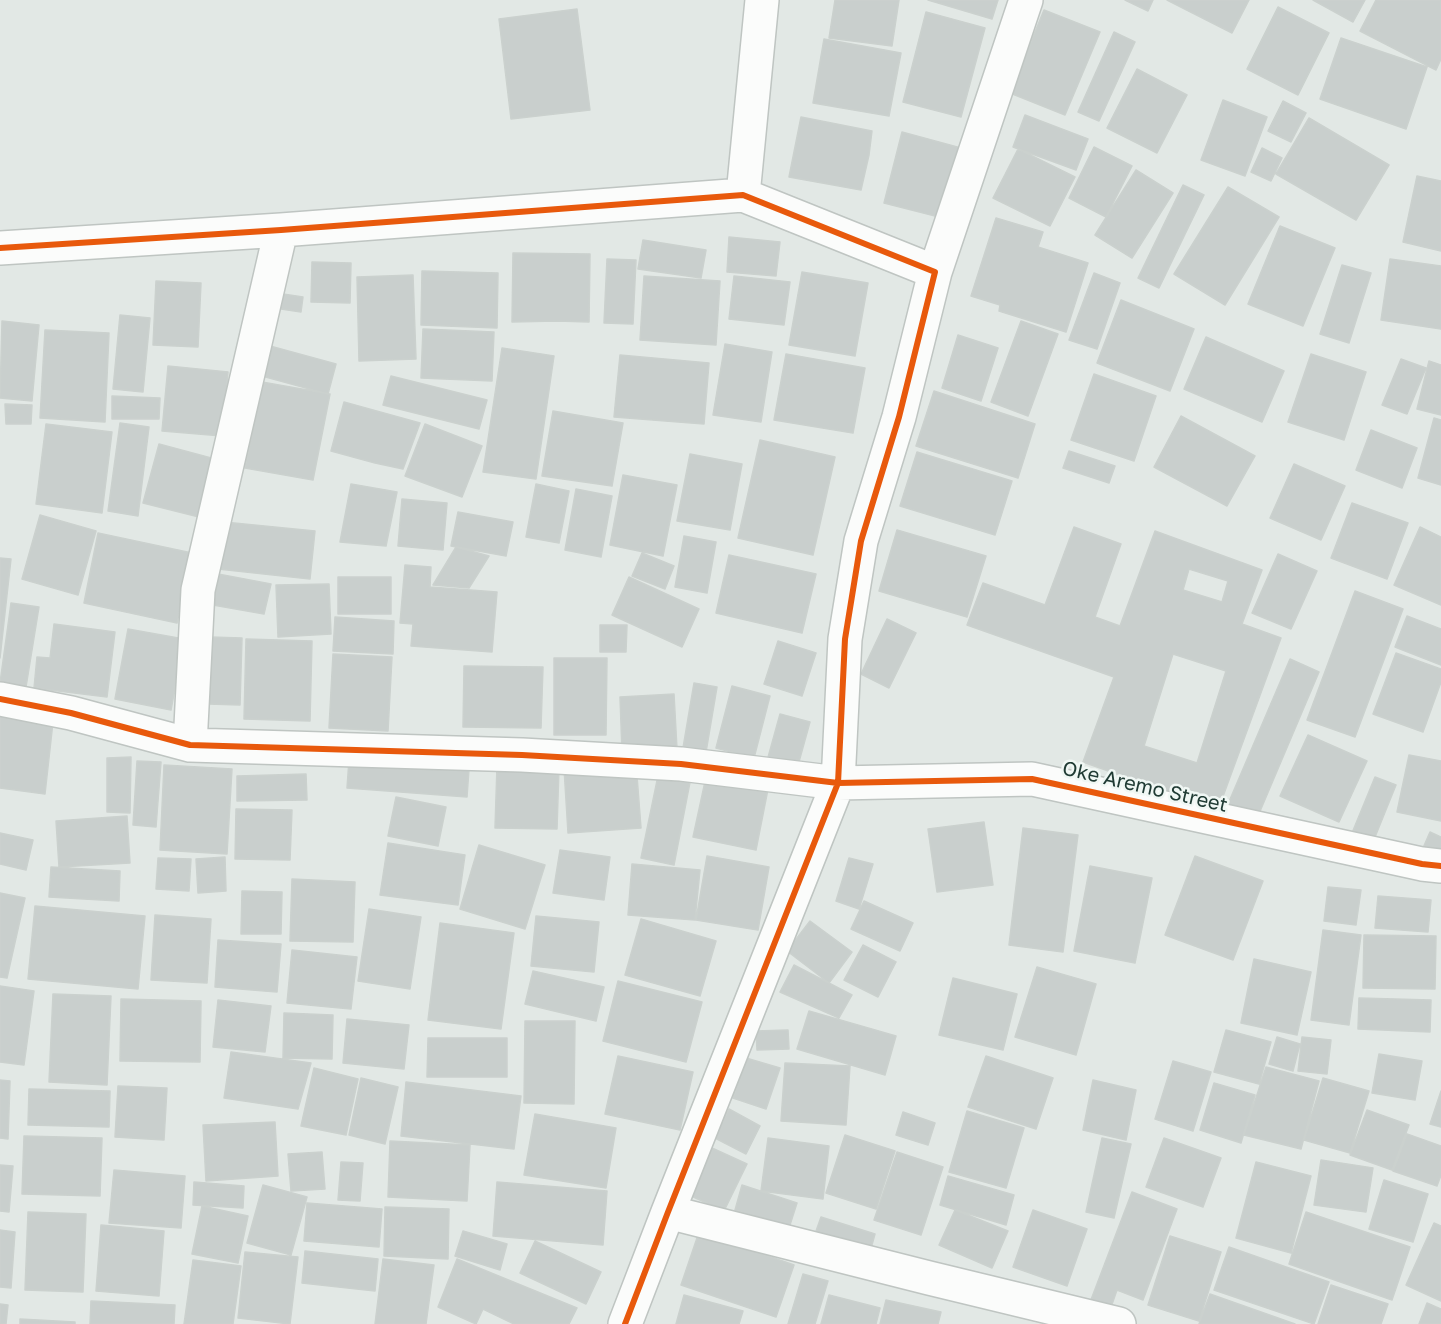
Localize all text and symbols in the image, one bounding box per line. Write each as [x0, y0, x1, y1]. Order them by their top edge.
street label: Oke Aremo Street [1060, 756, 1230, 818]

